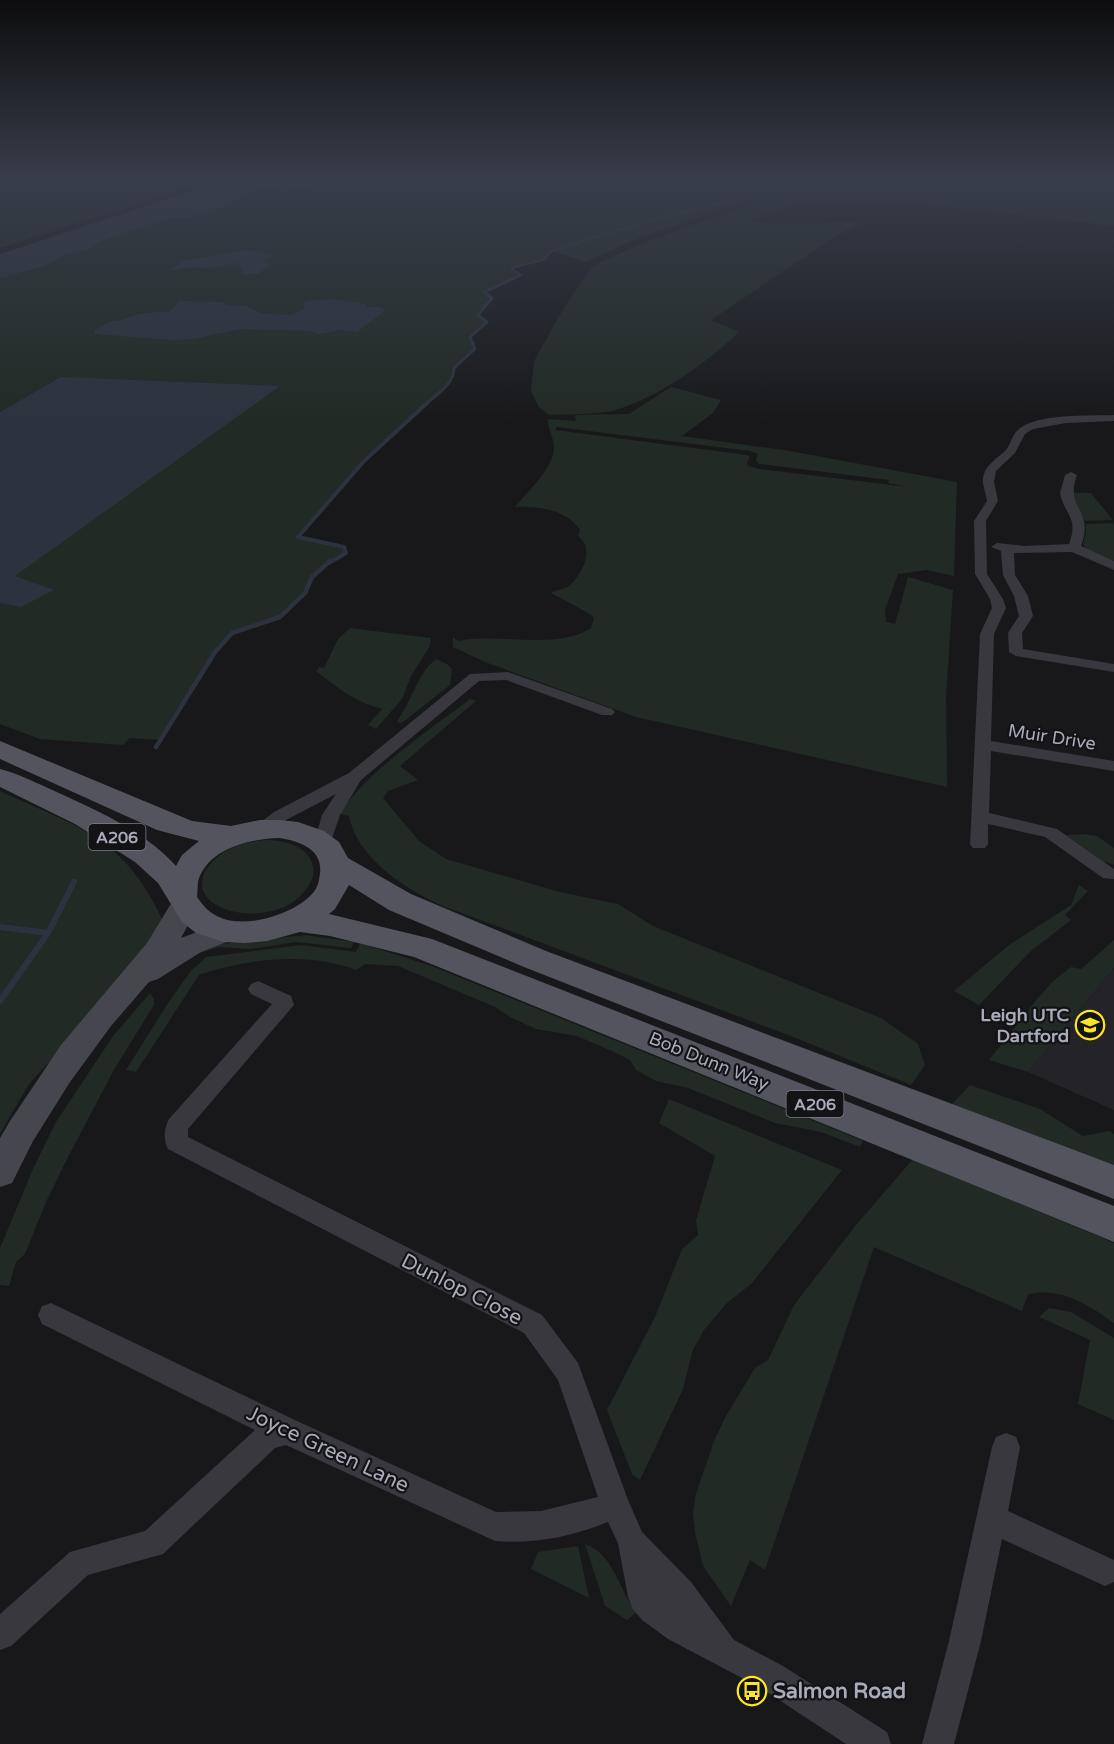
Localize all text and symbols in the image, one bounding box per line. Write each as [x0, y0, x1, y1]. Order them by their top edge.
street label: Muir Drive [1007, 719, 1097, 755]
road number: A206 [88, 824, 146, 850]
place label: Leigh UTC Dartford [980, 1004, 1069, 1047]
school or university icon: Leigh UTC Dartford [1074, 1009, 1106, 1041]
street label: Bob Dunn Way [646, 1027, 772, 1095]
road number: A206 [786, 1091, 844, 1117]
street label: Dunlop Close [397, 1248, 527, 1331]
street label: Joyce Green Lane [243, 1401, 413, 1498]
bus stop icon: Salmon Road [736, 1675, 768, 1707]
place label: Salmon Road [773, 1679, 906, 1704]

